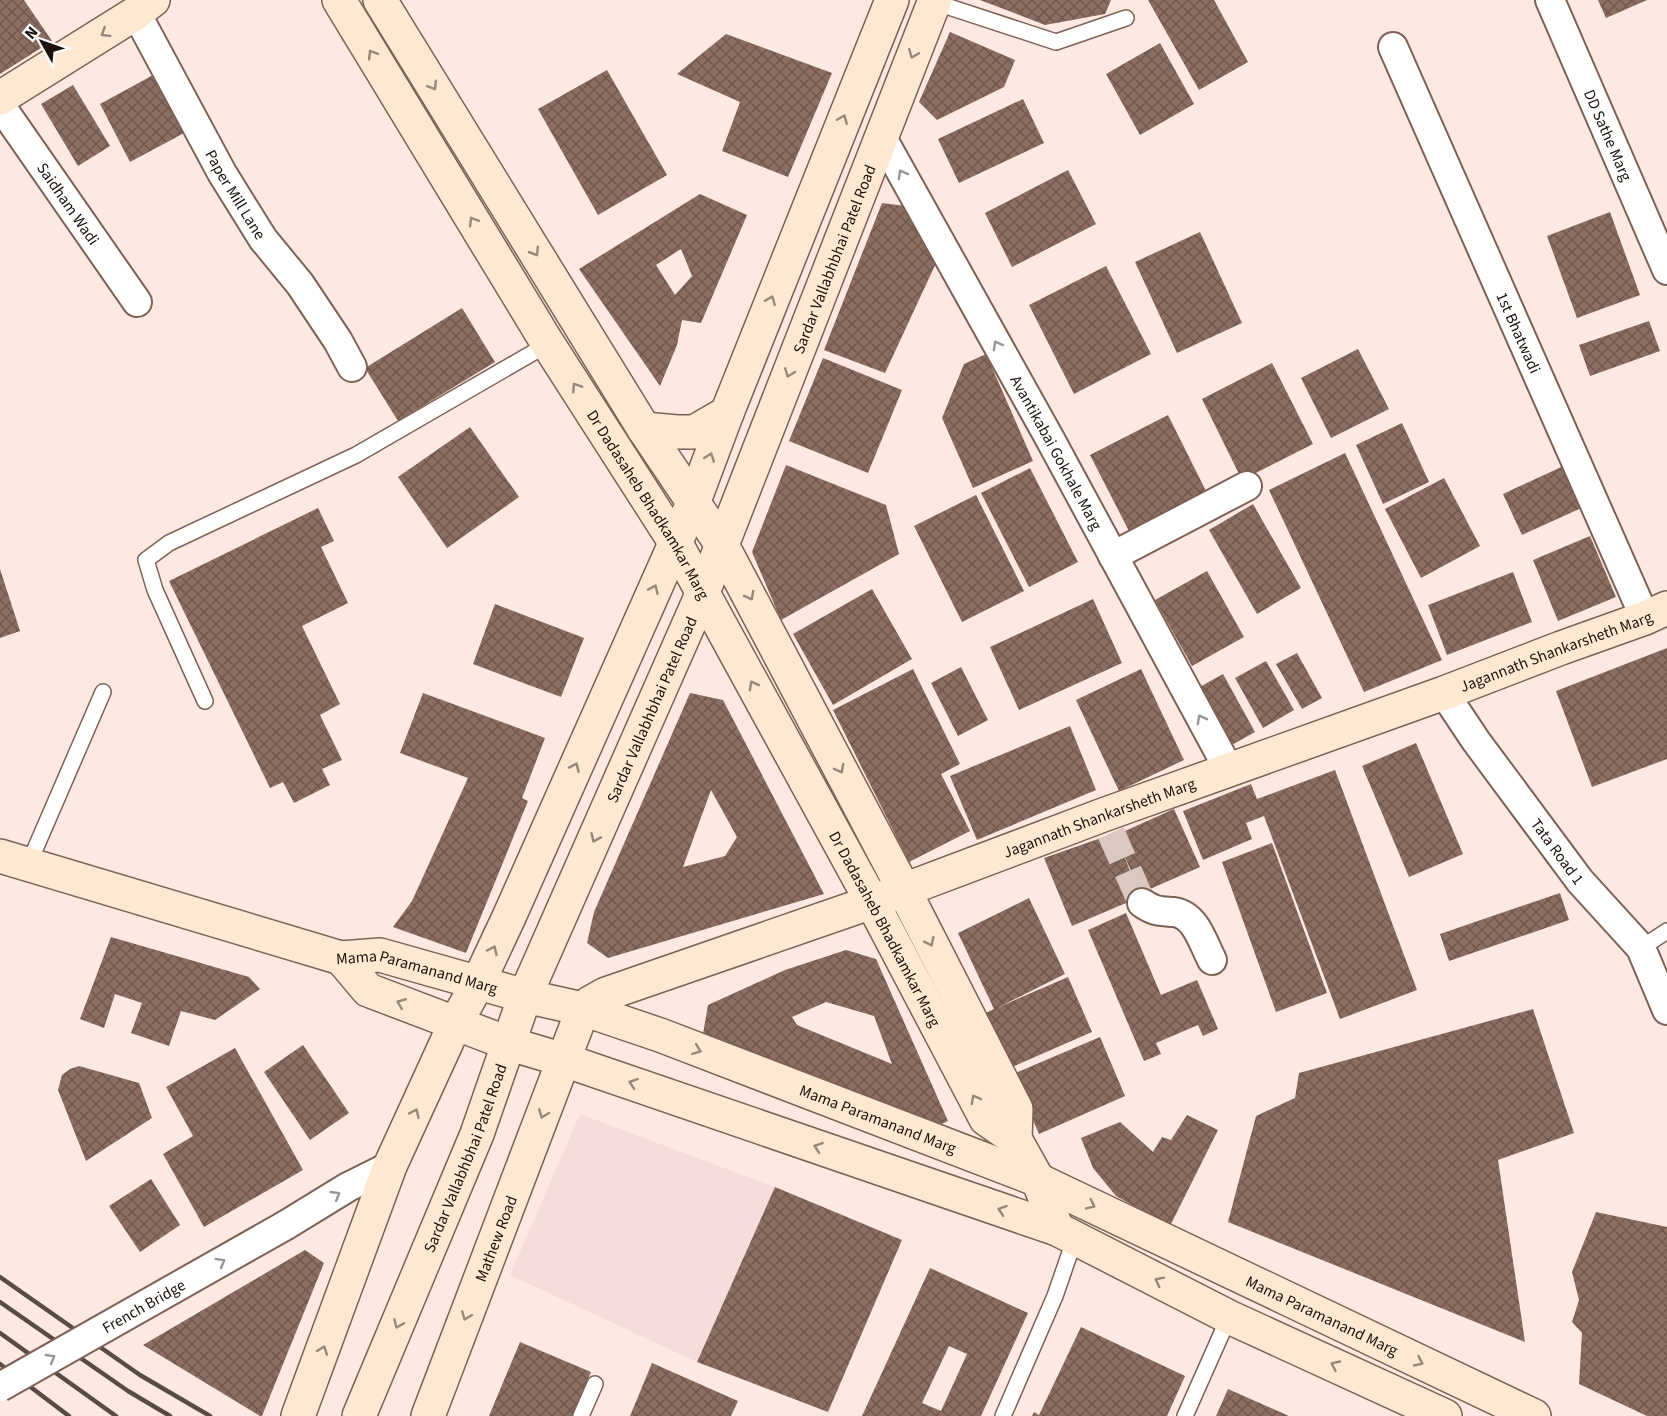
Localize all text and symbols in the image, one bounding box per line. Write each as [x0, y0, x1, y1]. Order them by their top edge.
north arrow [12, 12, 72, 72]
text: N [19, 22, 43, 44]
one-way arrow [101, 25, 111, 37]
one-way arrow [908, 48, 920, 59]
one-way arrow [368, 50, 380, 60]
one-way arrow [425, 79, 436, 90]
street label: DD Sathe Marg [1578, 86, 1637, 185]
one-way arrow [836, 114, 848, 125]
street label: Paper Mill Lane [199, 146, 271, 244]
street label: Saidham Wadi [31, 158, 104, 250]
street label: Sardar Vallabhbhai Patel Road [788, 162, 882, 357]
one-way arrow [898, 170, 910, 180]
one-way arrow [469, 217, 481, 227]
one-way arrow [527, 245, 538, 256]
street label: 1st Bhatwadi [1491, 289, 1546, 377]
one-way arrow [764, 296, 777, 306]
one-way arrow [993, 340, 1004, 351]
one-way arrow [784, 367, 796, 378]
street label: Avantikabai Gokhale Marg [1005, 372, 1107, 534]
one-way arrow [571, 383, 583, 393]
street label: Dr Dadasaheb Bhadkamkar Marg [581, 406, 714, 604]
one-way arrow [703, 452, 716, 463]
one-way arrow [647, 585, 659, 596]
one-way arrow [742, 590, 754, 601]
street label: Jagannath Shankarsheth Marg [1457, 606, 1656, 698]
street label: Sardar Vallabhbhai Patel Road [602, 613, 703, 806]
one-way arrow [749, 680, 760, 691]
one-way arrow [1197, 714, 1208, 725]
one-way arrow [568, 763, 580, 774]
one-way arrow [833, 763, 844, 773]
street label: Jagannath Shankarsheth Marg [1000, 773, 1199, 864]
street label: Tata Road 1 [1525, 814, 1589, 889]
street label: Dr Dadasaheb Bhadkamkar Marg [823, 827, 946, 1031]
one-way arrow [590, 831, 602, 842]
one-way arrow [923, 936, 934, 946]
street label: Mama Paramanand Marg [335, 945, 500, 1000]
one-way arrow [486, 945, 498, 956]
one-way arrow [396, 998, 407, 1010]
one-way arrow [691, 1043, 702, 1055]
street label: Sardar Vallabhbhai Patel Road [419, 1061, 513, 1256]
one-way arrow [628, 1078, 639, 1091]
street label: Mama Paramanand Marg [796, 1080, 959, 1160]
one-way arrow [971, 1095, 982, 1105]
one-way arrow [538, 1108, 550, 1119]
one-way arrow [407, 1109, 419, 1120]
one-way arrow [813, 1142, 824, 1154]
one-way arrow [330, 1190, 340, 1202]
street label: Mathew Road [470, 1192, 523, 1285]
one-way arrow [1084, 1198, 1095, 1210]
one-way arrow [997, 1205, 1008, 1218]
one-way arrow [214, 1257, 225, 1269]
street label: Mama Paramanand Marg [1242, 1270, 1402, 1362]
street label: French Bridge [98, 1274, 190, 1339]
one-way arrow [1155, 1277, 1165, 1288]
one-way arrow [461, 1310, 473, 1321]
one-way arrow [393, 1318, 405, 1329]
one-way arrow [315, 1345, 328, 1356]
one-way arrow [45, 1354, 55, 1365]
one-way arrow [1412, 1354, 1423, 1366]
one-way arrow [1330, 1361, 1341, 1373]

